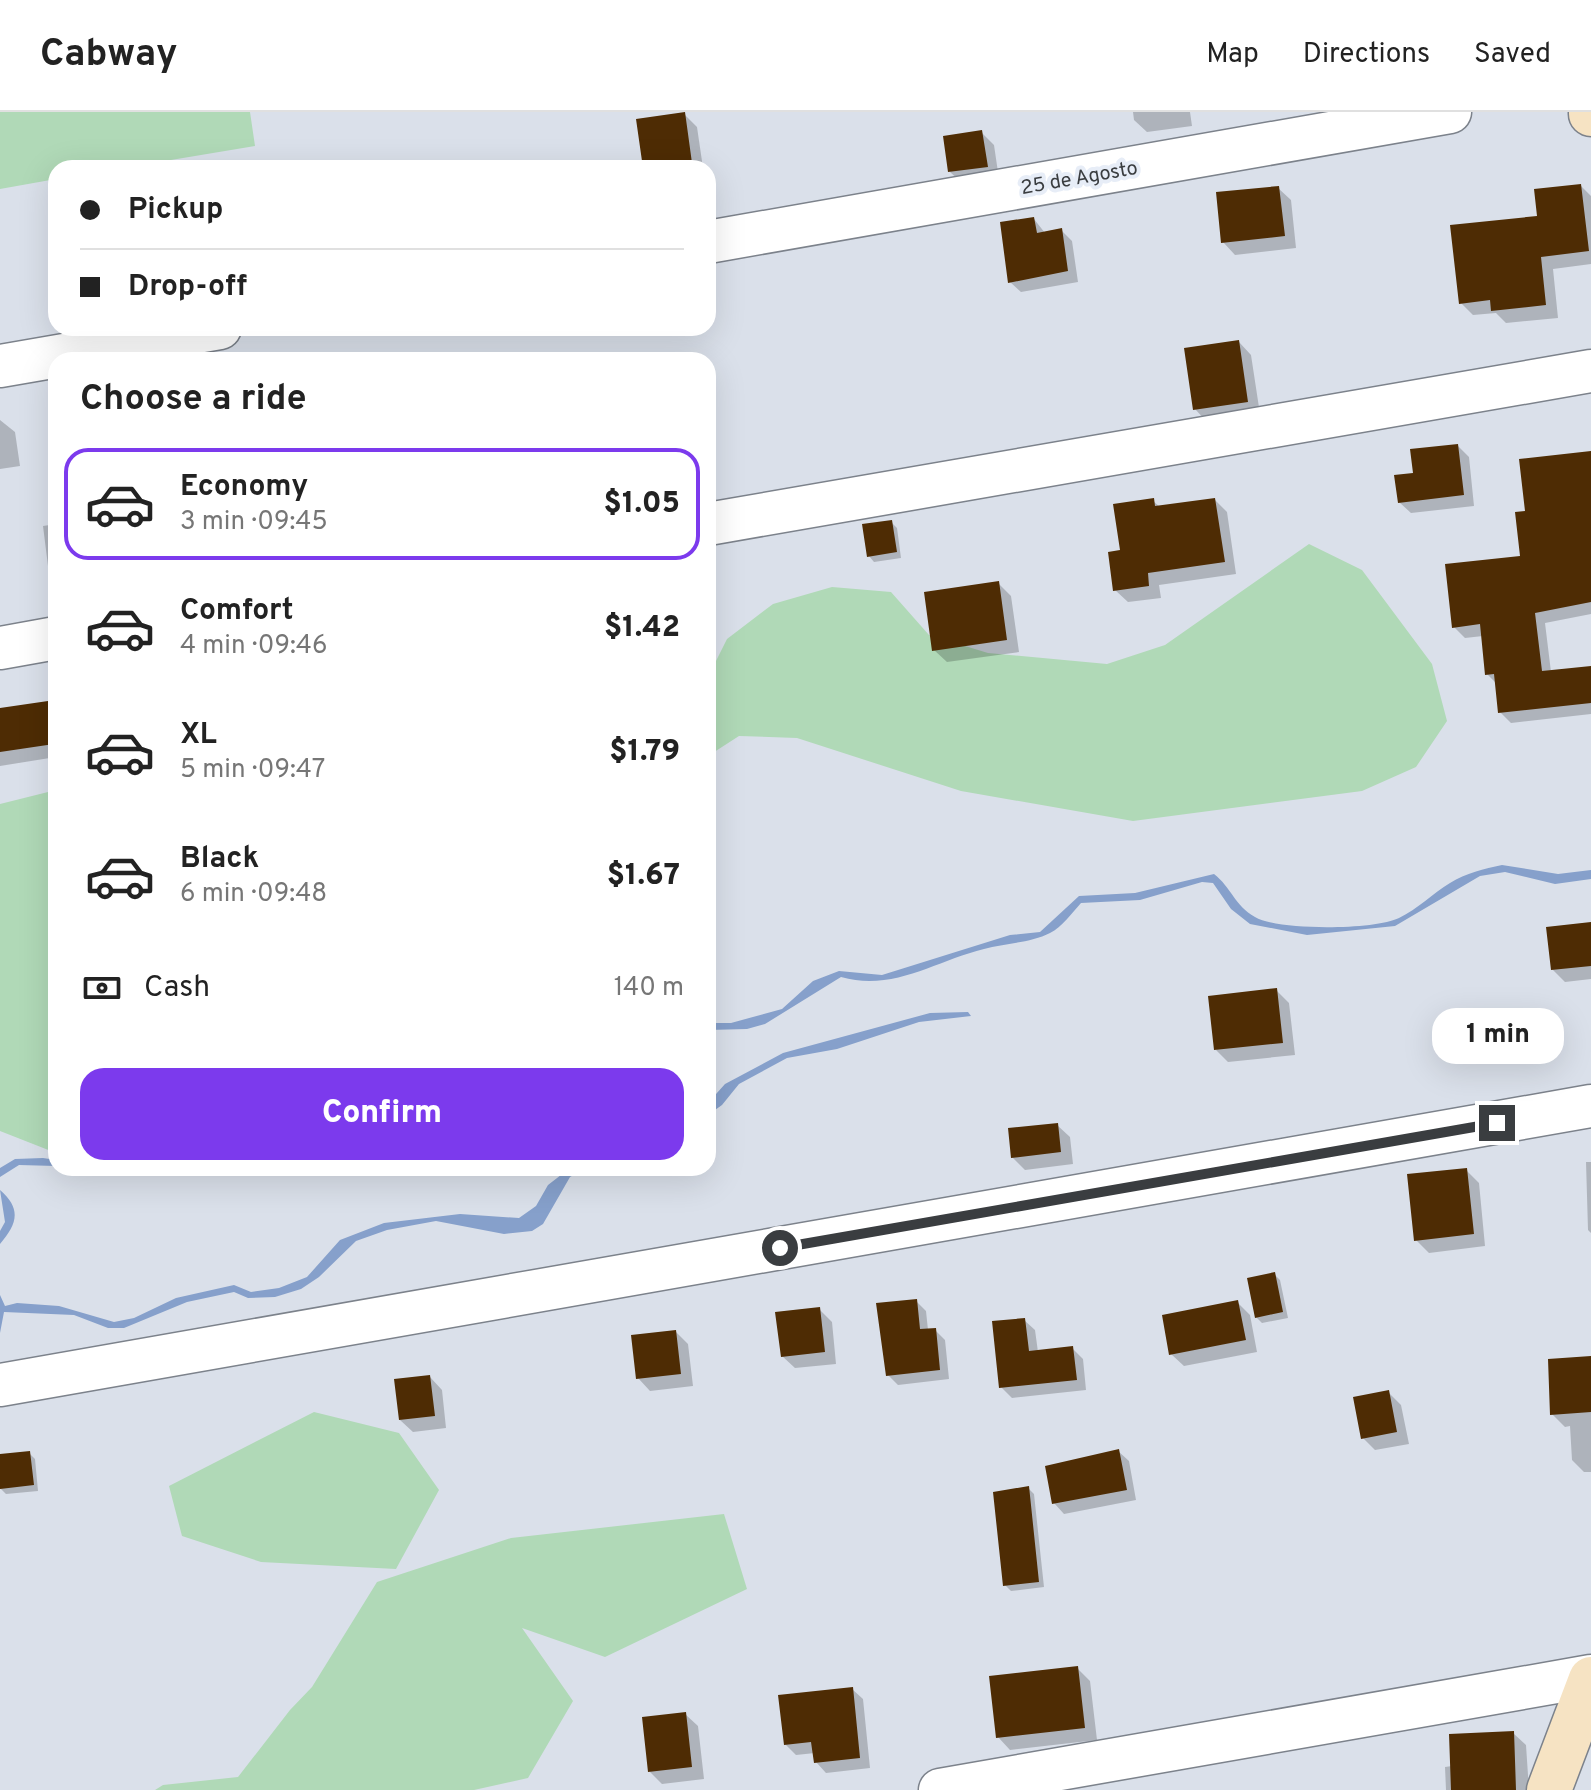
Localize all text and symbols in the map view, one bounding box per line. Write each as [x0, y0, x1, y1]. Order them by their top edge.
text: Cabway [40, 31, 178, 80]
text: Map [1206, 37, 1259, 73]
text: Directions [1303, 37, 1430, 73]
text: Saved [1474, 37, 1551, 73]
street label: 25 de Agosto [1019, 156, 1140, 202]
text: Pickup [128, 192, 223, 229]
text: Drop-off [128, 269, 247, 306]
text: Choose a ride [80, 377, 306, 423]
icon: car [84, 468, 156, 540]
text: Economy [180, 469, 308, 506]
text: $1.05 [604, 486, 680, 523]
text: 3 min · 09:45 [180, 506, 328, 539]
icon: car [84, 592, 156, 664]
text: Comfort [180, 593, 293, 630]
text: $1.42 [604, 610, 680, 647]
text: 4 min · 09:46 [180, 630, 327, 663]
icon: car [84, 716, 156, 788]
text: XL [180, 717, 217, 754]
text: $1.79 [609, 734, 680, 771]
text: 5 min · 09:47 [180, 754, 325, 787]
icon: car [84, 840, 156, 912]
text: Black [180, 841, 259, 878]
text: $1.67 [607, 858, 680, 895]
text: 6 min · 09:48 [180, 878, 327, 911]
icon: cash [80, 966, 124, 1010]
text: Cash [144, 970, 210, 1007]
text: 140 m [614, 972, 684, 1005]
callout: 1 min [1431, 1007, 1563, 1063]
text: 1 min [1466, 1019, 1530, 1052]
button: Confirm [80, 1068, 684, 1160]
route end [1479, 1105, 1515, 1141]
route start [762, 1230, 798, 1266]

